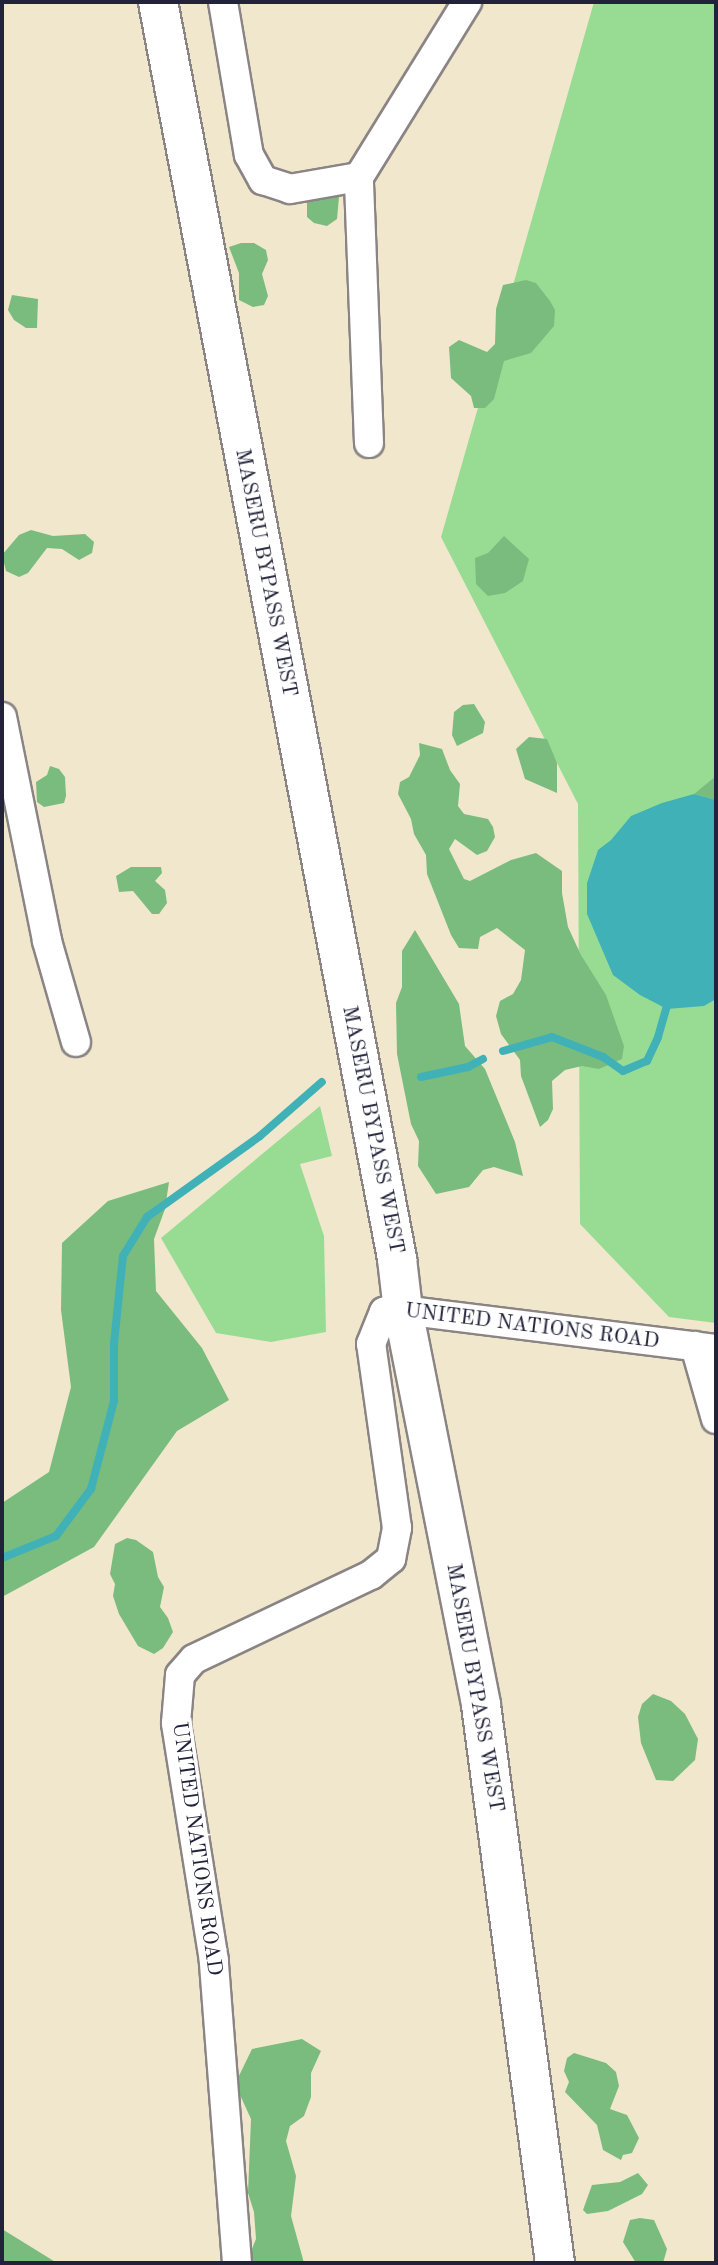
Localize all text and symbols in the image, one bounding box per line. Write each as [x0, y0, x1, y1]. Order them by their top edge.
street label: MASERU BYPASS WEST [229, 447, 301, 699]
street label: MASERU BYPASS WEST [336, 1004, 408, 1256]
street label: UNITED NATIONS ROAD [403, 1299, 661, 1355]
street label: MASERU BYPASS WEST [440, 1562, 508, 1814]
street label: UNITED NATIONS ROAD [166, 1720, 226, 1978]

